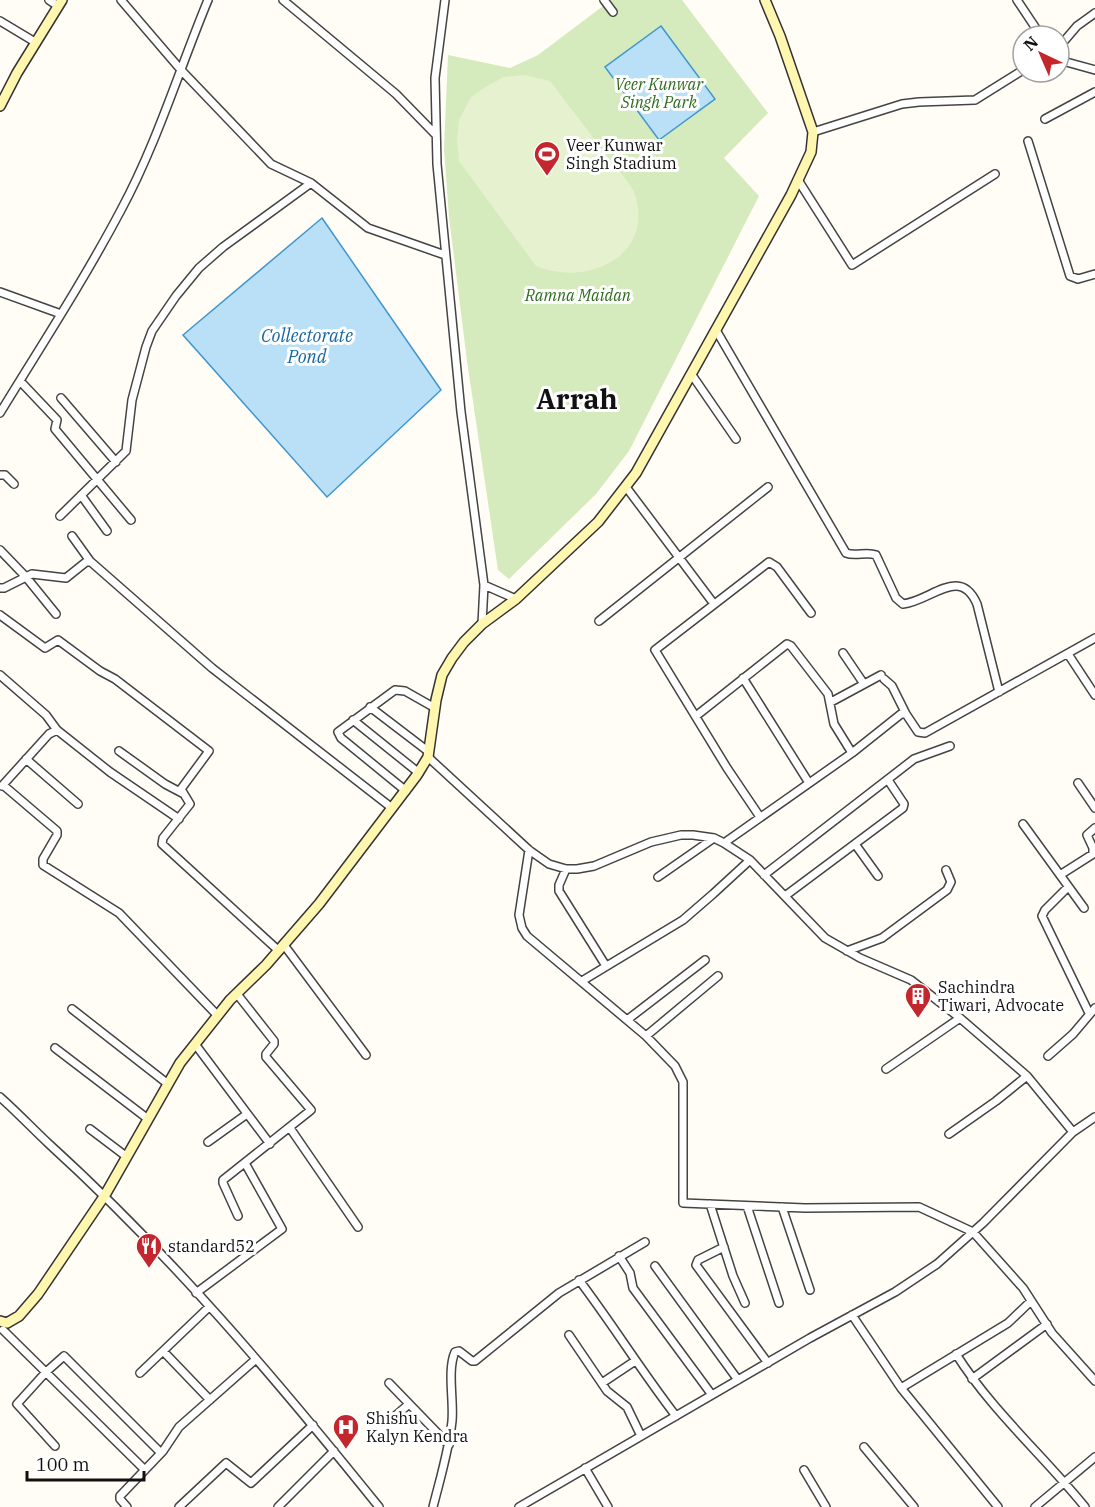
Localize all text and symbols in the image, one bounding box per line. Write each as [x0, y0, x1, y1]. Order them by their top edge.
north arrow [1011, 24, 1071, 84]
text: N [1019, 32, 1042, 55]
park label: Veer Kunwar Singh Park [615, 74, 704, 112]
place label: Veer Kunwar Singh Stadium [566, 135, 677, 173]
sports icon: Veer Kunwar Singh Stadium [532, 139, 562, 177]
park label: Ramna Maidan [524, 285, 631, 305]
water label: Collectorate Pond [261, 324, 353, 368]
district label: Arrah [536, 380, 618, 417]
place label: Sachindra Tiwari, Advocate [938, 977, 1064, 1015]
building icon: Sachindra Tiwari, Advocate [903, 981, 933, 1019]
restaurant icon: standard52 [134, 1231, 164, 1269]
place label: standard52 [168, 1236, 255, 1256]
place label: Shishu Kalyn Kendra [366, 1408, 469, 1446]
hospital icon: Shishu Kalyn Kendra [331, 1412, 361, 1450]
scale bar [27, 1444, 144, 1482]
text: 100 m [36, 1453, 90, 1476]

